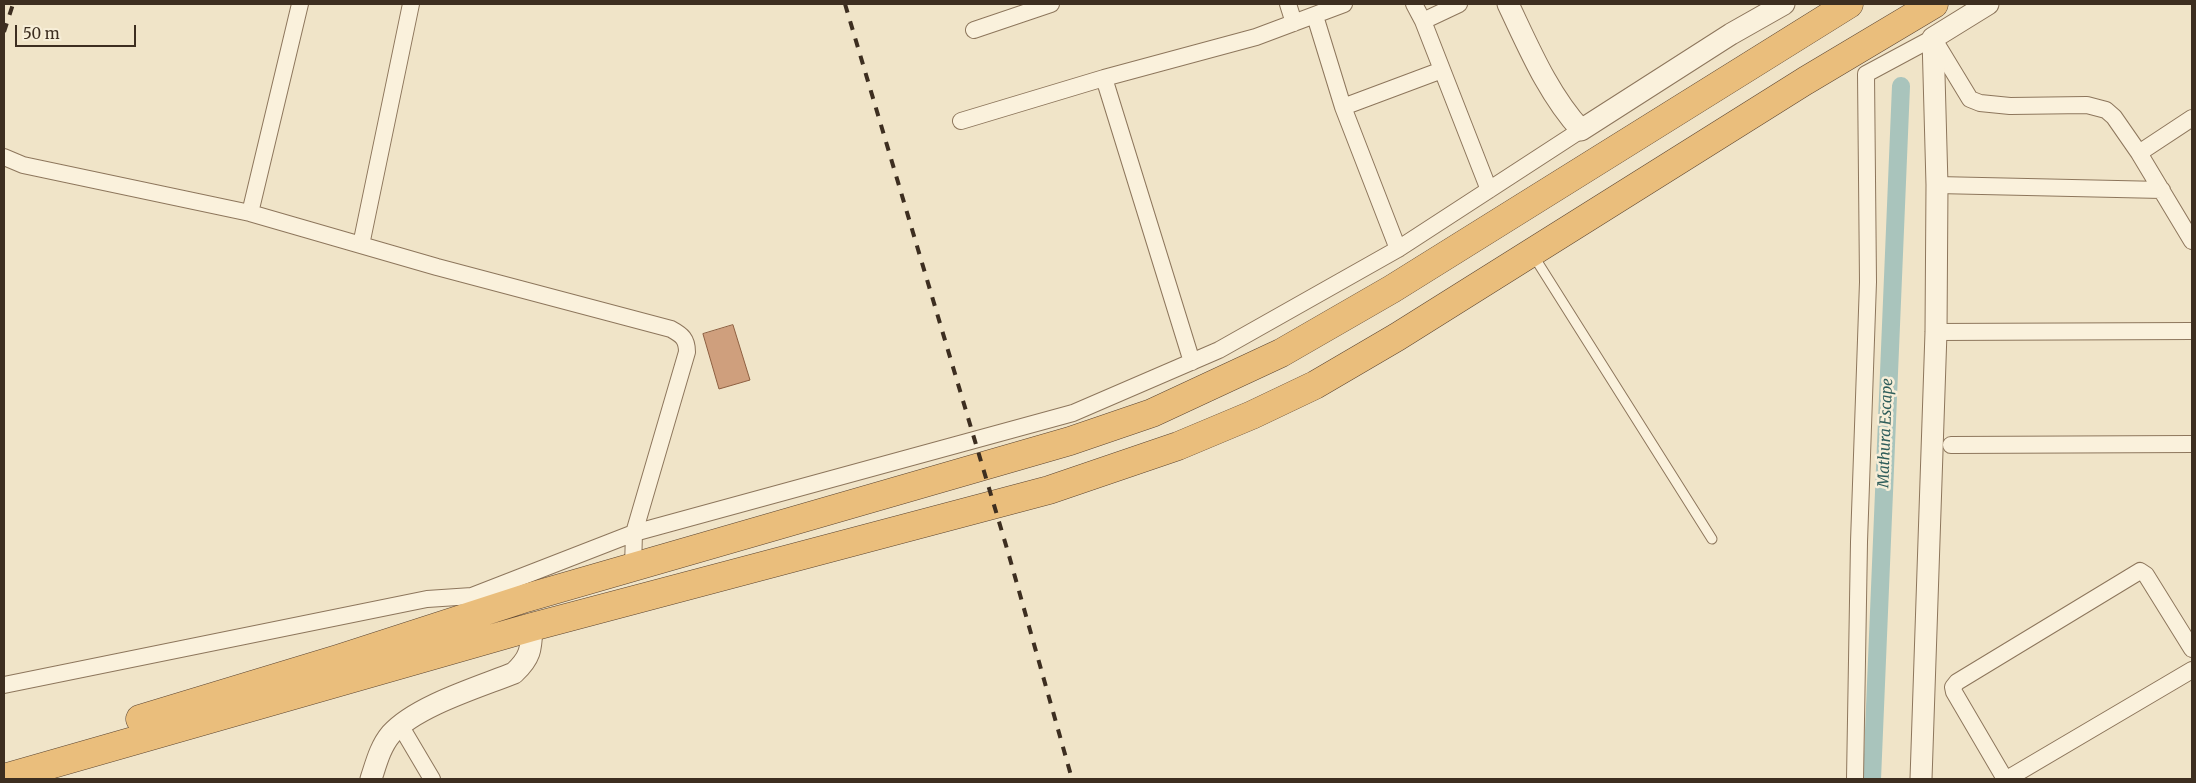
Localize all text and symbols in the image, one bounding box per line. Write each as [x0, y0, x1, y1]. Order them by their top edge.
scale bar [18, 15, 139, 47]
text: 50 m [23, 24, 60, 43]
water label: Mathura Escape [1875, 378, 1897, 488]

